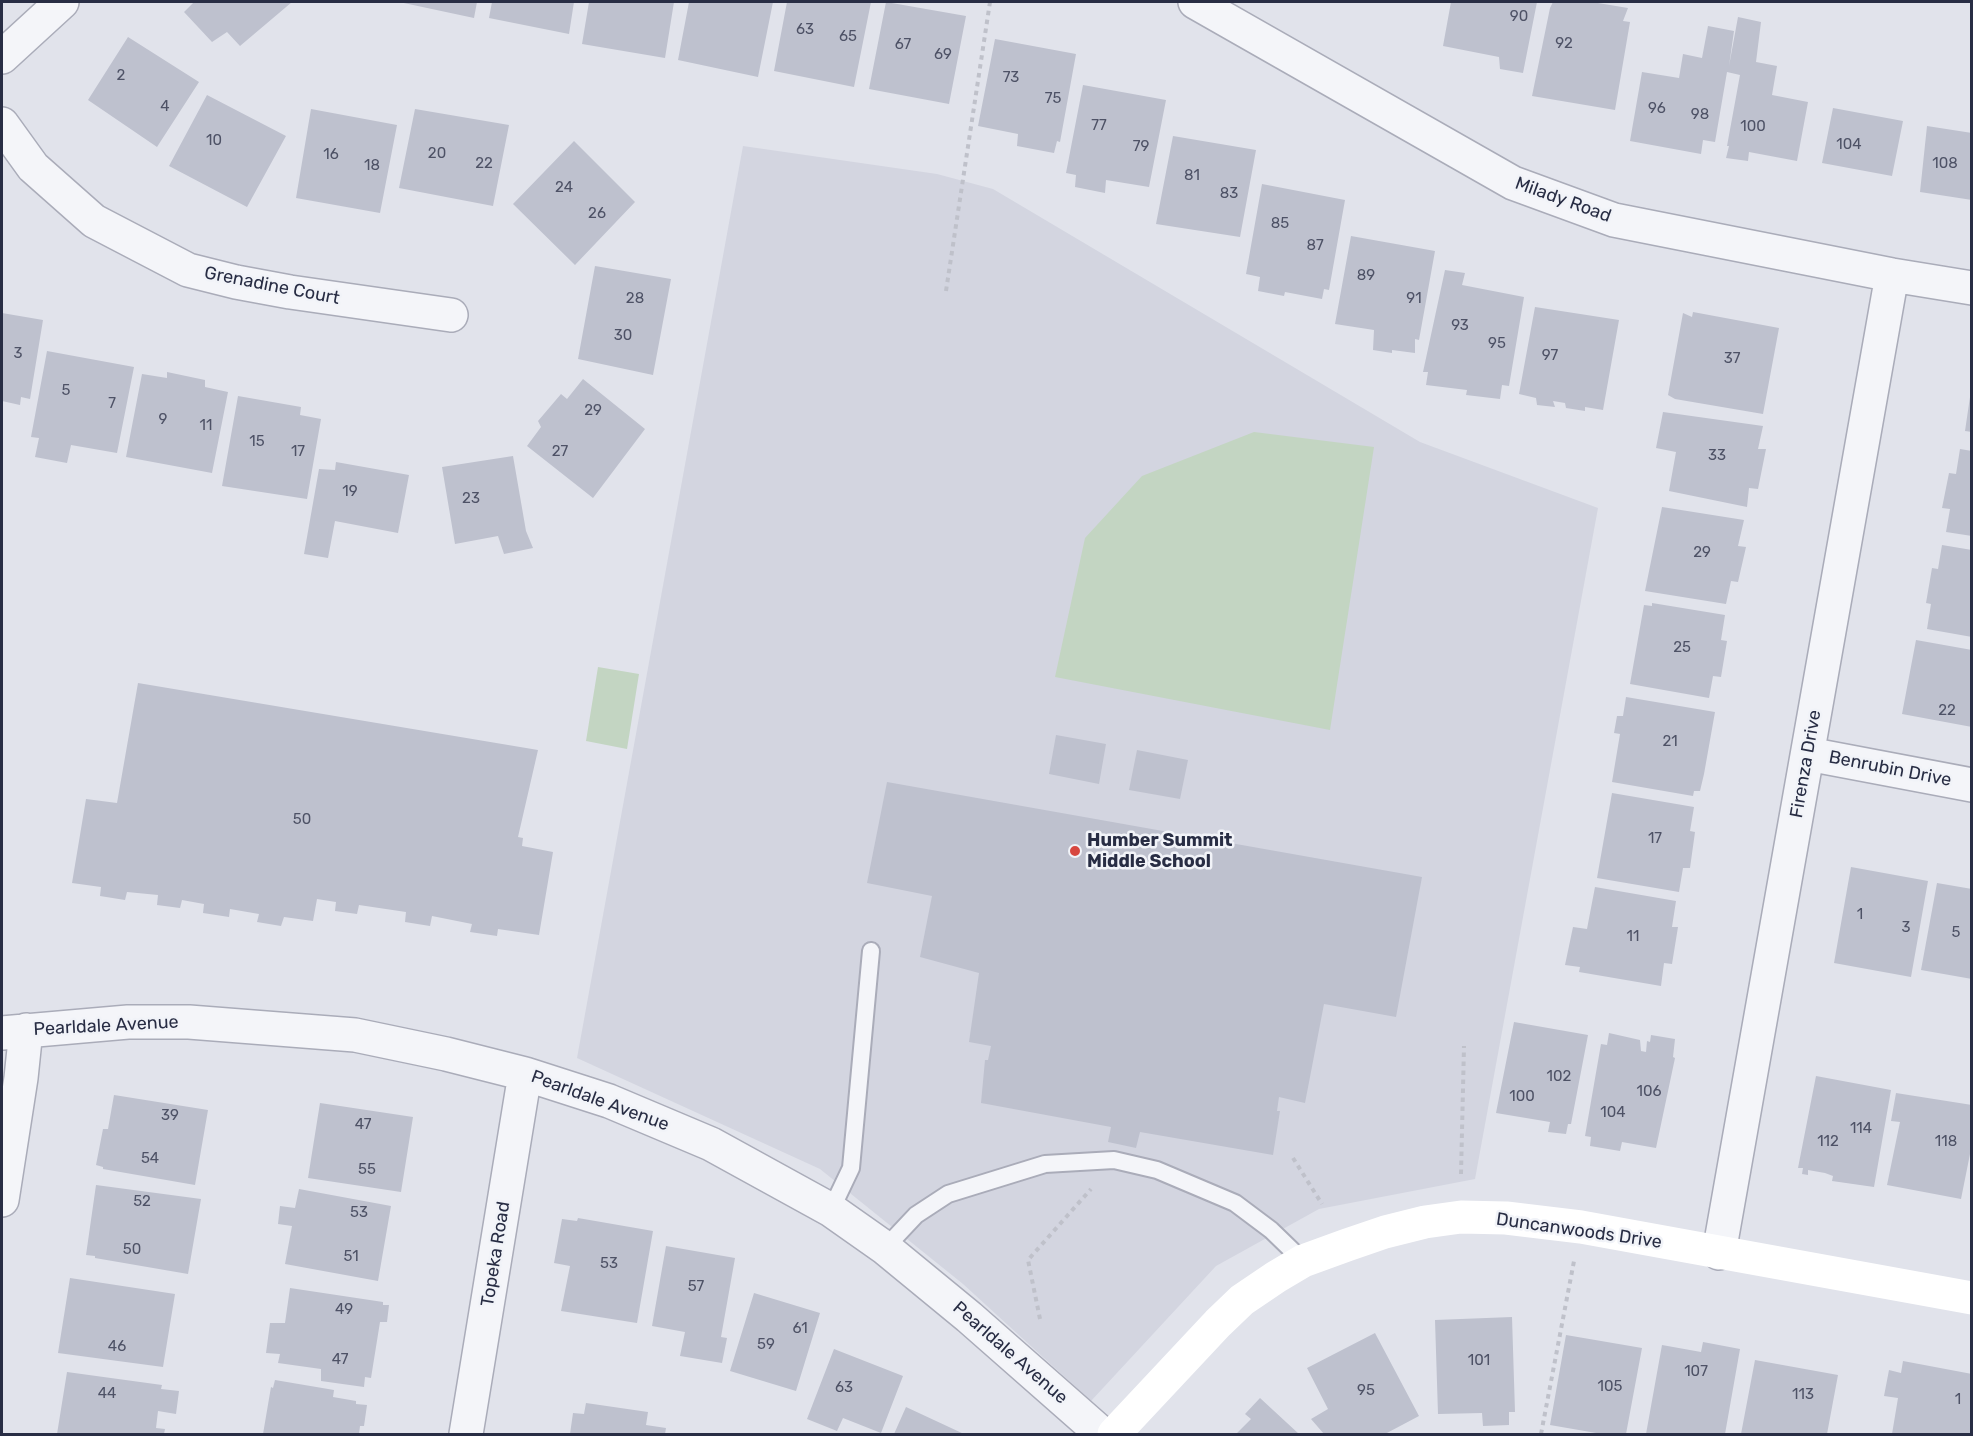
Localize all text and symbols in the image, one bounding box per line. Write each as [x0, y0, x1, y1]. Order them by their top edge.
house number: 90 [1510, 8, 1528, 26]
house number: 63 [796, 21, 814, 39]
house number: 65 [839, 28, 857, 46]
house number: 92 [1555, 35, 1573, 53]
house number: 67 [895, 36, 911, 54]
house number: 69 [934, 46, 952, 64]
house number: 2 [117, 67, 125, 85]
house number: 73 [1003, 69, 1019, 87]
house number: 75 [1045, 90, 1061, 108]
house number: 4 [160, 98, 170, 116]
house number: 96 [1648, 100, 1666, 118]
house number: 98 [1691, 106, 1709, 124]
house number: 77 [1091, 117, 1107, 135]
house number: 100 [1740, 118, 1766, 136]
house number: 10 [206, 132, 222, 150]
house number: 104 [1836, 136, 1862, 154]
house number: 79 [1133, 138, 1149, 156]
house number: 20 [428, 145, 446, 163]
house number: 16 [323, 146, 339, 164]
house number: 22 [475, 155, 493, 173]
house number: 108 [1932, 155, 1958, 173]
house number: 18 [364, 157, 380, 175]
house number: 81 [1184, 167, 1200, 185]
street label: Milady Road [1512, 173, 1614, 227]
house number: 24 [555, 179, 573, 197]
house number: 83 [1220, 185, 1238, 203]
house number: 26 [588, 205, 606, 223]
house number: 85 [1271, 215, 1289, 233]
house number: 87 [1306, 237, 1324, 255]
street label: Grenadine Court [203, 262, 341, 310]
house number: 89 [1357, 267, 1375, 285]
house number: 28 [626, 290, 644, 308]
house number: 91 [1406, 290, 1422, 308]
house number: 93 [1451, 317, 1469, 335]
house number: 30 [614, 327, 632, 345]
house number: 95 [1488, 335, 1506, 353]
house number: 3 [13, 345, 23, 363]
house number: 97 [1542, 347, 1558, 365]
house number: 37 [1724, 350, 1740, 368]
house number: 5 [62, 382, 70, 400]
house number: 7 [108, 395, 116, 413]
house number: 29 [584, 402, 602, 420]
house number: 9 [159, 411, 167, 429]
house number: 11 [200, 417, 212, 435]
house number: 15 [249, 433, 265, 451]
house number: 17 [291, 443, 305, 461]
house number: 27 [552, 443, 568, 461]
house number: 33 [1708, 447, 1726, 465]
house number: 19 [342, 483, 358, 501]
house number: 23 [462, 490, 480, 508]
house number: 29 [1693, 544, 1711, 562]
house number: 25 [1673, 639, 1691, 657]
house number: 22 [1938, 702, 1956, 720]
street label: Firenza Drive [1786, 708, 1826, 820]
house number: 21 [1662, 733, 1678, 751]
street label: Benrubin Drive [1827, 747, 1953, 791]
house number: 50 [293, 811, 311, 829]
place label: Humber Summit Middle School [1087, 830, 1232, 872]
house number: 17 [1648, 830, 1662, 848]
marker: Humber Summit Middle School [1068, 844, 1082, 858]
house number: 1 [1857, 906, 1863, 924]
house number: 3 [1901, 919, 1911, 937]
house number: 5 [1952, 924, 1960, 942]
house number: 11 [1627, 928, 1639, 946]
street label: Pearldale Avenue [33, 1011, 179, 1041]
street label: Pearldale Avenue [528, 1066, 672, 1136]
house number: 102 [1547, 1068, 1571, 1086]
house number: 106 [1637, 1083, 1661, 1101]
house number: 100 [1509, 1088, 1535, 1106]
house number: 104 [1600, 1104, 1626, 1122]
house number: 39 [161, 1107, 179, 1125]
house number: 47 [355, 1116, 371, 1134]
house number: 114 [1850, 1120, 1872, 1138]
house number: 112 [1817, 1133, 1839, 1151]
house number: 118 [1935, 1133, 1957, 1151]
house number: 54 [141, 1150, 159, 1168]
house number: 55 [358, 1161, 376, 1179]
house number: 52 [133, 1193, 151, 1211]
street label: Topeka Road [477, 1200, 515, 1308]
house number: 53 [350, 1204, 368, 1222]
street label: Duncanwoods Drive [1495, 1209, 1663, 1253]
house number: 50 [123, 1241, 141, 1259]
house number: 51 [343, 1248, 359, 1266]
house number: 53 [600, 1255, 618, 1273]
house number: 57 [688, 1278, 704, 1296]
street label: Pearldale Avenue [948, 1297, 1072, 1409]
house number: 49 [335, 1301, 353, 1319]
house number: 61 [792, 1320, 808, 1338]
house number: 59 [757, 1336, 775, 1354]
house number: 46 [108, 1338, 126, 1356]
house number: 47 [332, 1351, 348, 1369]
house number: 101 [1468, 1352, 1490, 1370]
house number: 107 [1684, 1363, 1708, 1381]
house number: 105 [1598, 1378, 1622, 1396]
house number: 63 [835, 1379, 853, 1397]
house number: 95 [1357, 1382, 1375, 1400]
house number: 44 [98, 1385, 116, 1403]
house number: 113 [1792, 1386, 1814, 1404]
house number: 1 [1955, 1391, 1961, 1409]

